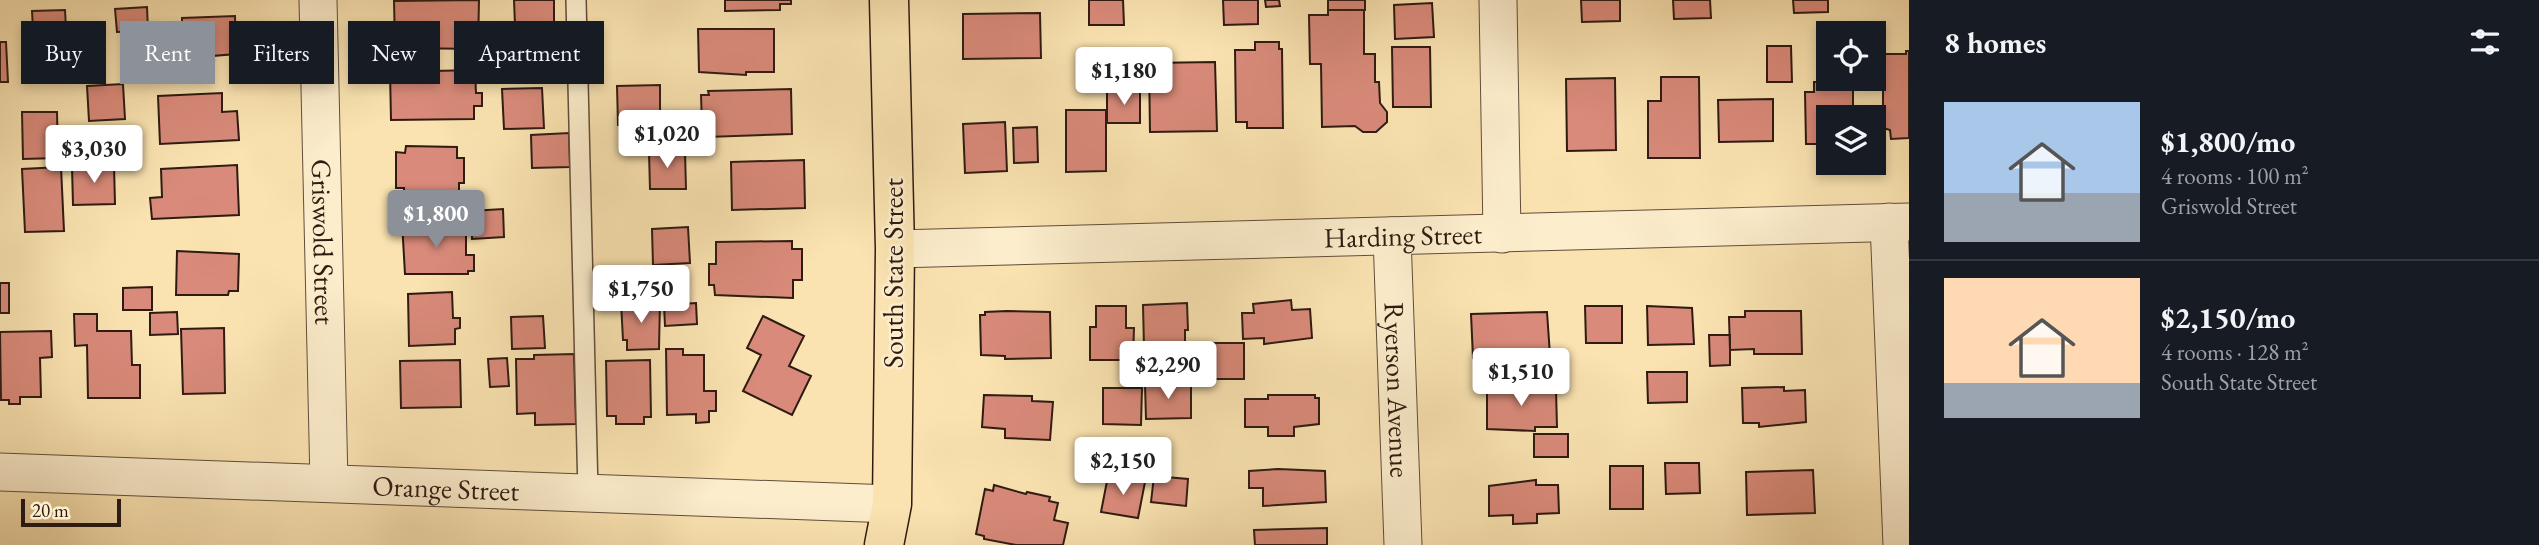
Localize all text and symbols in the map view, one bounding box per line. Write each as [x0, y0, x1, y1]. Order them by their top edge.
chip: Buy [21, 21, 106, 84]
chip: Rent [120, 21, 215, 84]
chip: Filters [229, 21, 334, 84]
chip: New [348, 21, 440, 84]
chip: Apartment [454, 21, 604, 84]
map controls [1816, 21, 1886, 175]
button: locate [1816, 21, 1886, 91]
text: 8 homes [1944, 23, 2046, 62]
icon: filters [2466, 23, 2504, 61]
pin: $1,180 [1067, 48, 1181, 107]
text: $1,180 [1092, 55, 1156, 85]
button: layers [1816, 105, 1886, 175]
pin: $1,020 [610, 110, 724, 170]
text: $1,020 [635, 118, 699, 148]
text: $1,800/mo [2161, 122, 2295, 161]
pin: $3,030 [37, 125, 151, 185]
icon: home [2000, 130, 2084, 214]
text: $3,030 [62, 133, 126, 163]
street label: Griswold Street [304, 159, 343, 325]
text: 4 rooms · 100 m² [2161, 161, 2309, 191]
street label: South State Street [875, 178, 911, 368]
pin: $1,800 [379, 190, 493, 250]
text: Griswold Street [2161, 191, 2297, 221]
text: $1,800 [404, 198, 468, 228]
street label: Harding Street [1323, 215, 1483, 256]
pin: $1,750 [584, 266, 698, 325]
text: $1,750 [609, 273, 673, 303]
text: $2,150/mo [2161, 298, 2295, 337]
street label: Ryerson Avenue [1376, 302, 1419, 478]
icon: home [2000, 306, 2084, 390]
text: 4 rooms · 128 m² [2161, 337, 2309, 367]
pin: $2,290 [1111, 342, 1225, 401]
pin: $1,510 [1464, 348, 1578, 408]
text: $2,290 [1136, 349, 1200, 379]
text: $1,510 [1489, 356, 1553, 386]
text: South State Street [2161, 367, 2317, 397]
pin: $2,150 [1066, 438, 1180, 497]
text: $2,150 [1091, 445, 1155, 475]
street label: Orange Street [372, 467, 520, 509]
scale bar [21, 496, 121, 528]
text: 20 m [32, 498, 69, 523]

